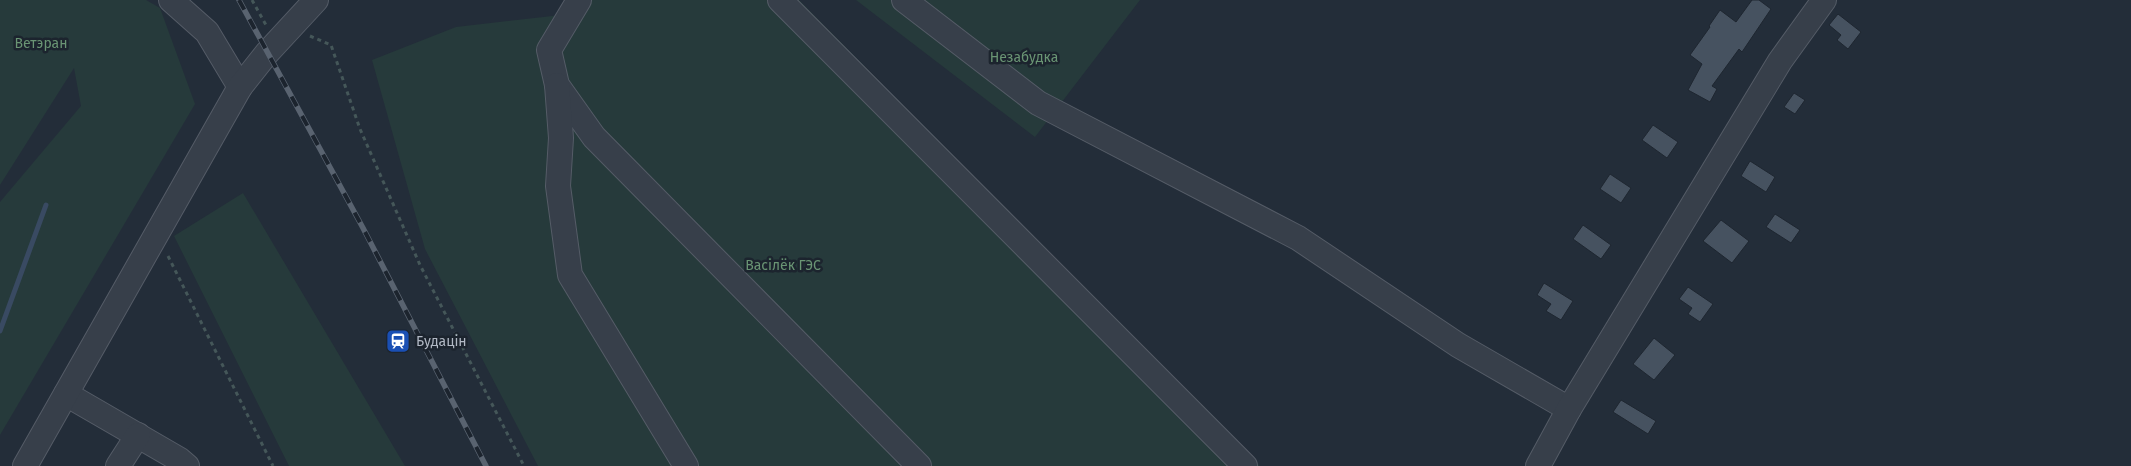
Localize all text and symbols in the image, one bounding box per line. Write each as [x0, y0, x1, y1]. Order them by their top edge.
park label: Ветэран [15, 35, 67, 52]
park label: Незабудка [990, 49, 1058, 66]
park label: Васілёк ГЭС [745, 257, 821, 274]
station icon: Будацін [385, 328, 411, 354]
place label: Будацін [416, 333, 467, 350]

